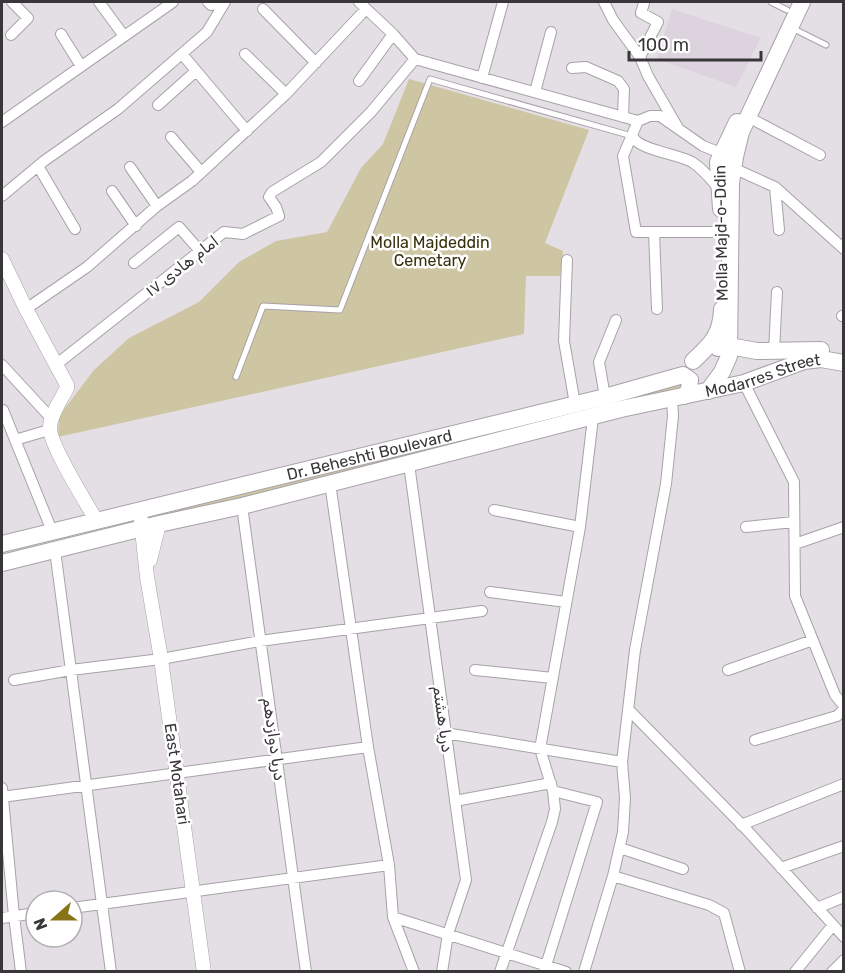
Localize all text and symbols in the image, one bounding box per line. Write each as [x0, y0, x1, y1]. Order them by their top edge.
scale bar [629, 24, 761, 62]
text: 100 m [638, 34, 689, 56]
street label: Molla Majd-o-Ddin [710, 165, 732, 301]
street label: امام هادی ۱۷ [142, 231, 223, 301]
park label: Molla Majdeddin Cemetary [370, 233, 490, 270]
street label: Modarres Street [703, 350, 821, 400]
street label: Dr. Beheshti Boulevard [285, 425, 454, 484]
street label: دریا هشتم [428, 684, 457, 754]
street label: دریا دوازدهم [258, 696, 289, 782]
street label: East Motahari [160, 722, 194, 826]
north arrow [24, 889, 84, 949]
text: N [30, 915, 51, 933]

